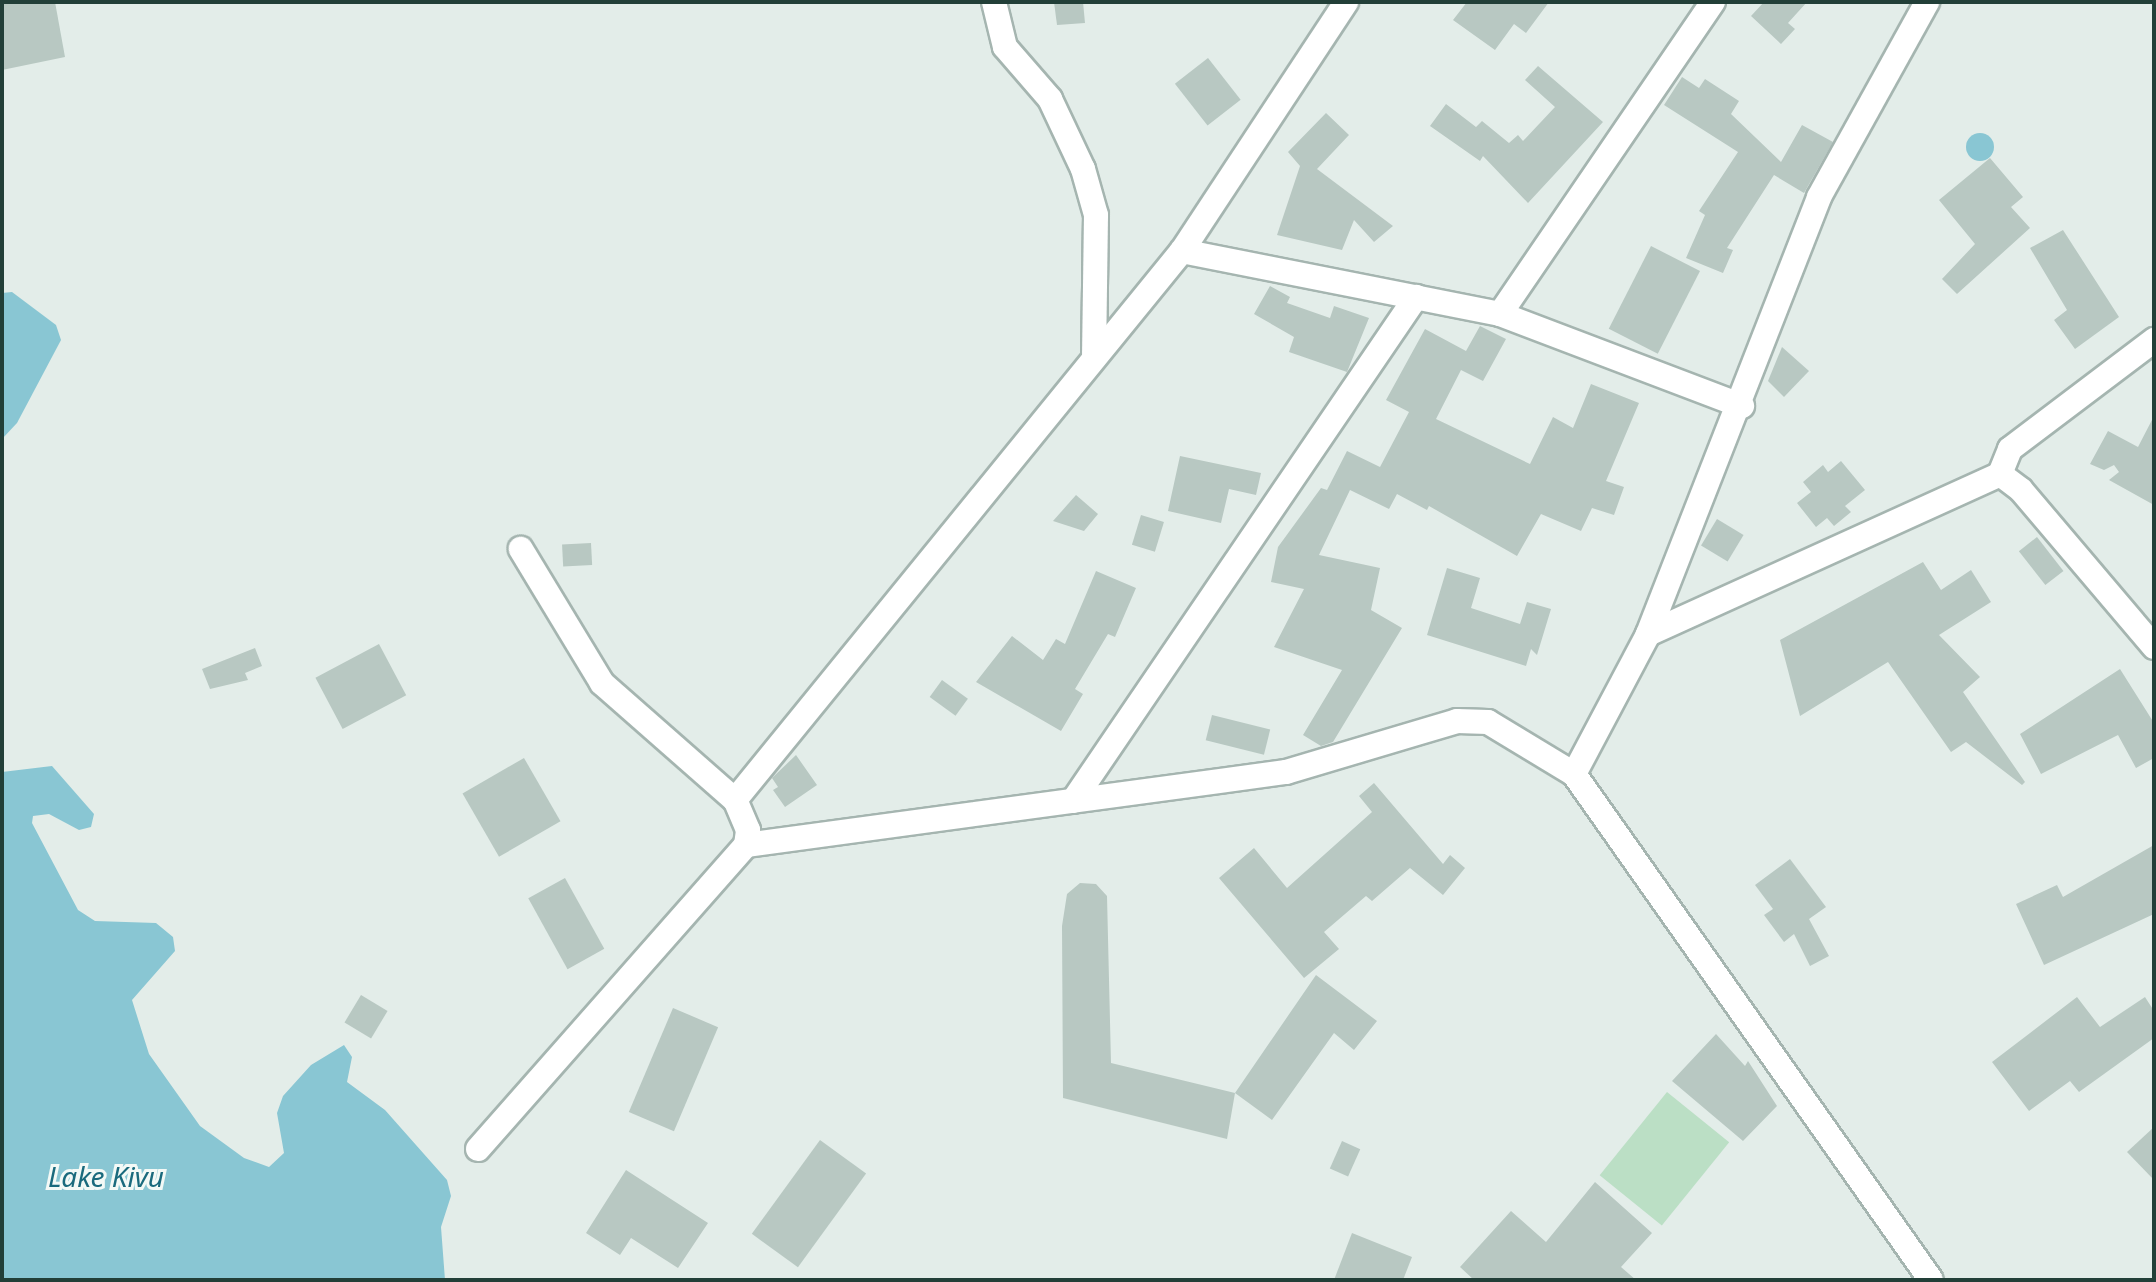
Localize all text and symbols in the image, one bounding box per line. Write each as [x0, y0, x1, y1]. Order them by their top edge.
water label: Lake Kivu [48, 1159, 164, 1193]

